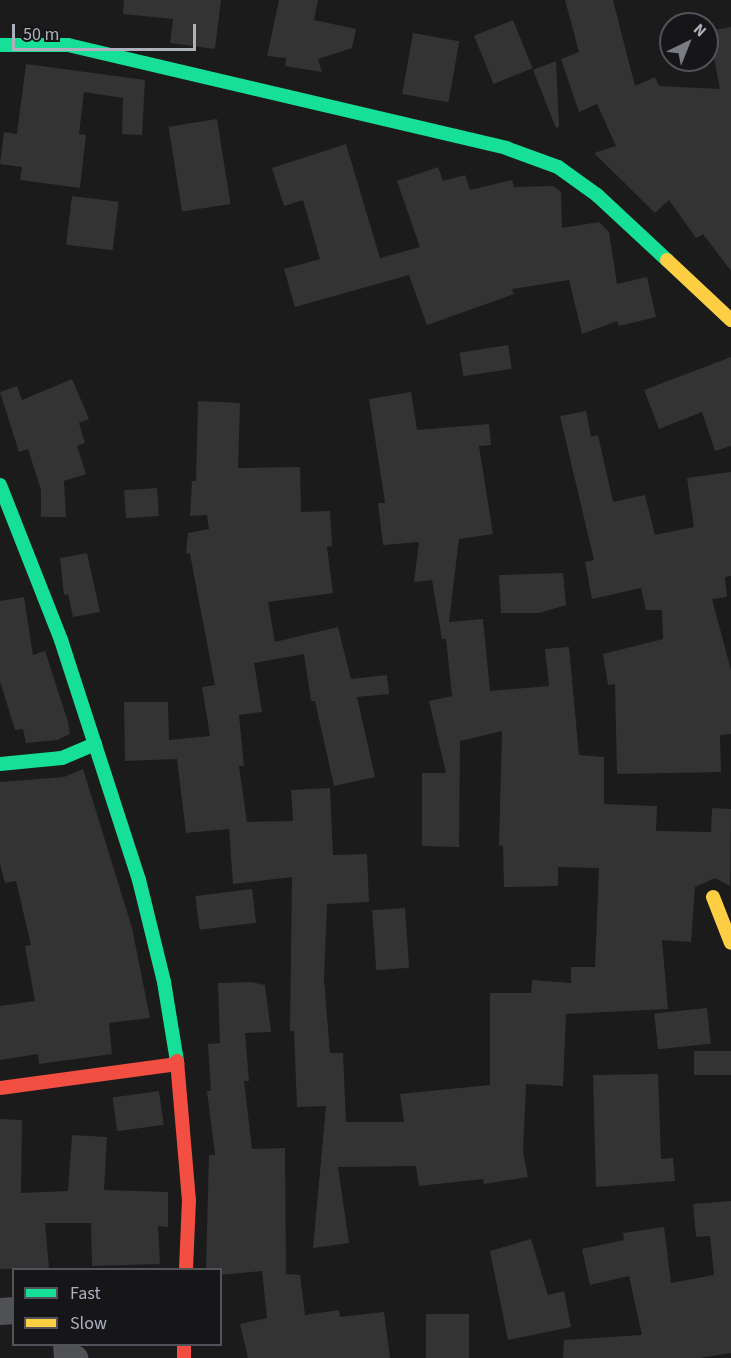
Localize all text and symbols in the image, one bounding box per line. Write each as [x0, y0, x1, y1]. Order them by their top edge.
scale bar [15, 12, 200, 50]
north arrow [659, 12, 719, 72]
text: N [689, 19, 711, 42]
text: 50 m [23, 22, 59, 47]
legend [12, 1268, 222, 1346]
text: Fast [70, 1281, 101, 1306]
text: Slow [70, 1311, 107, 1336]

